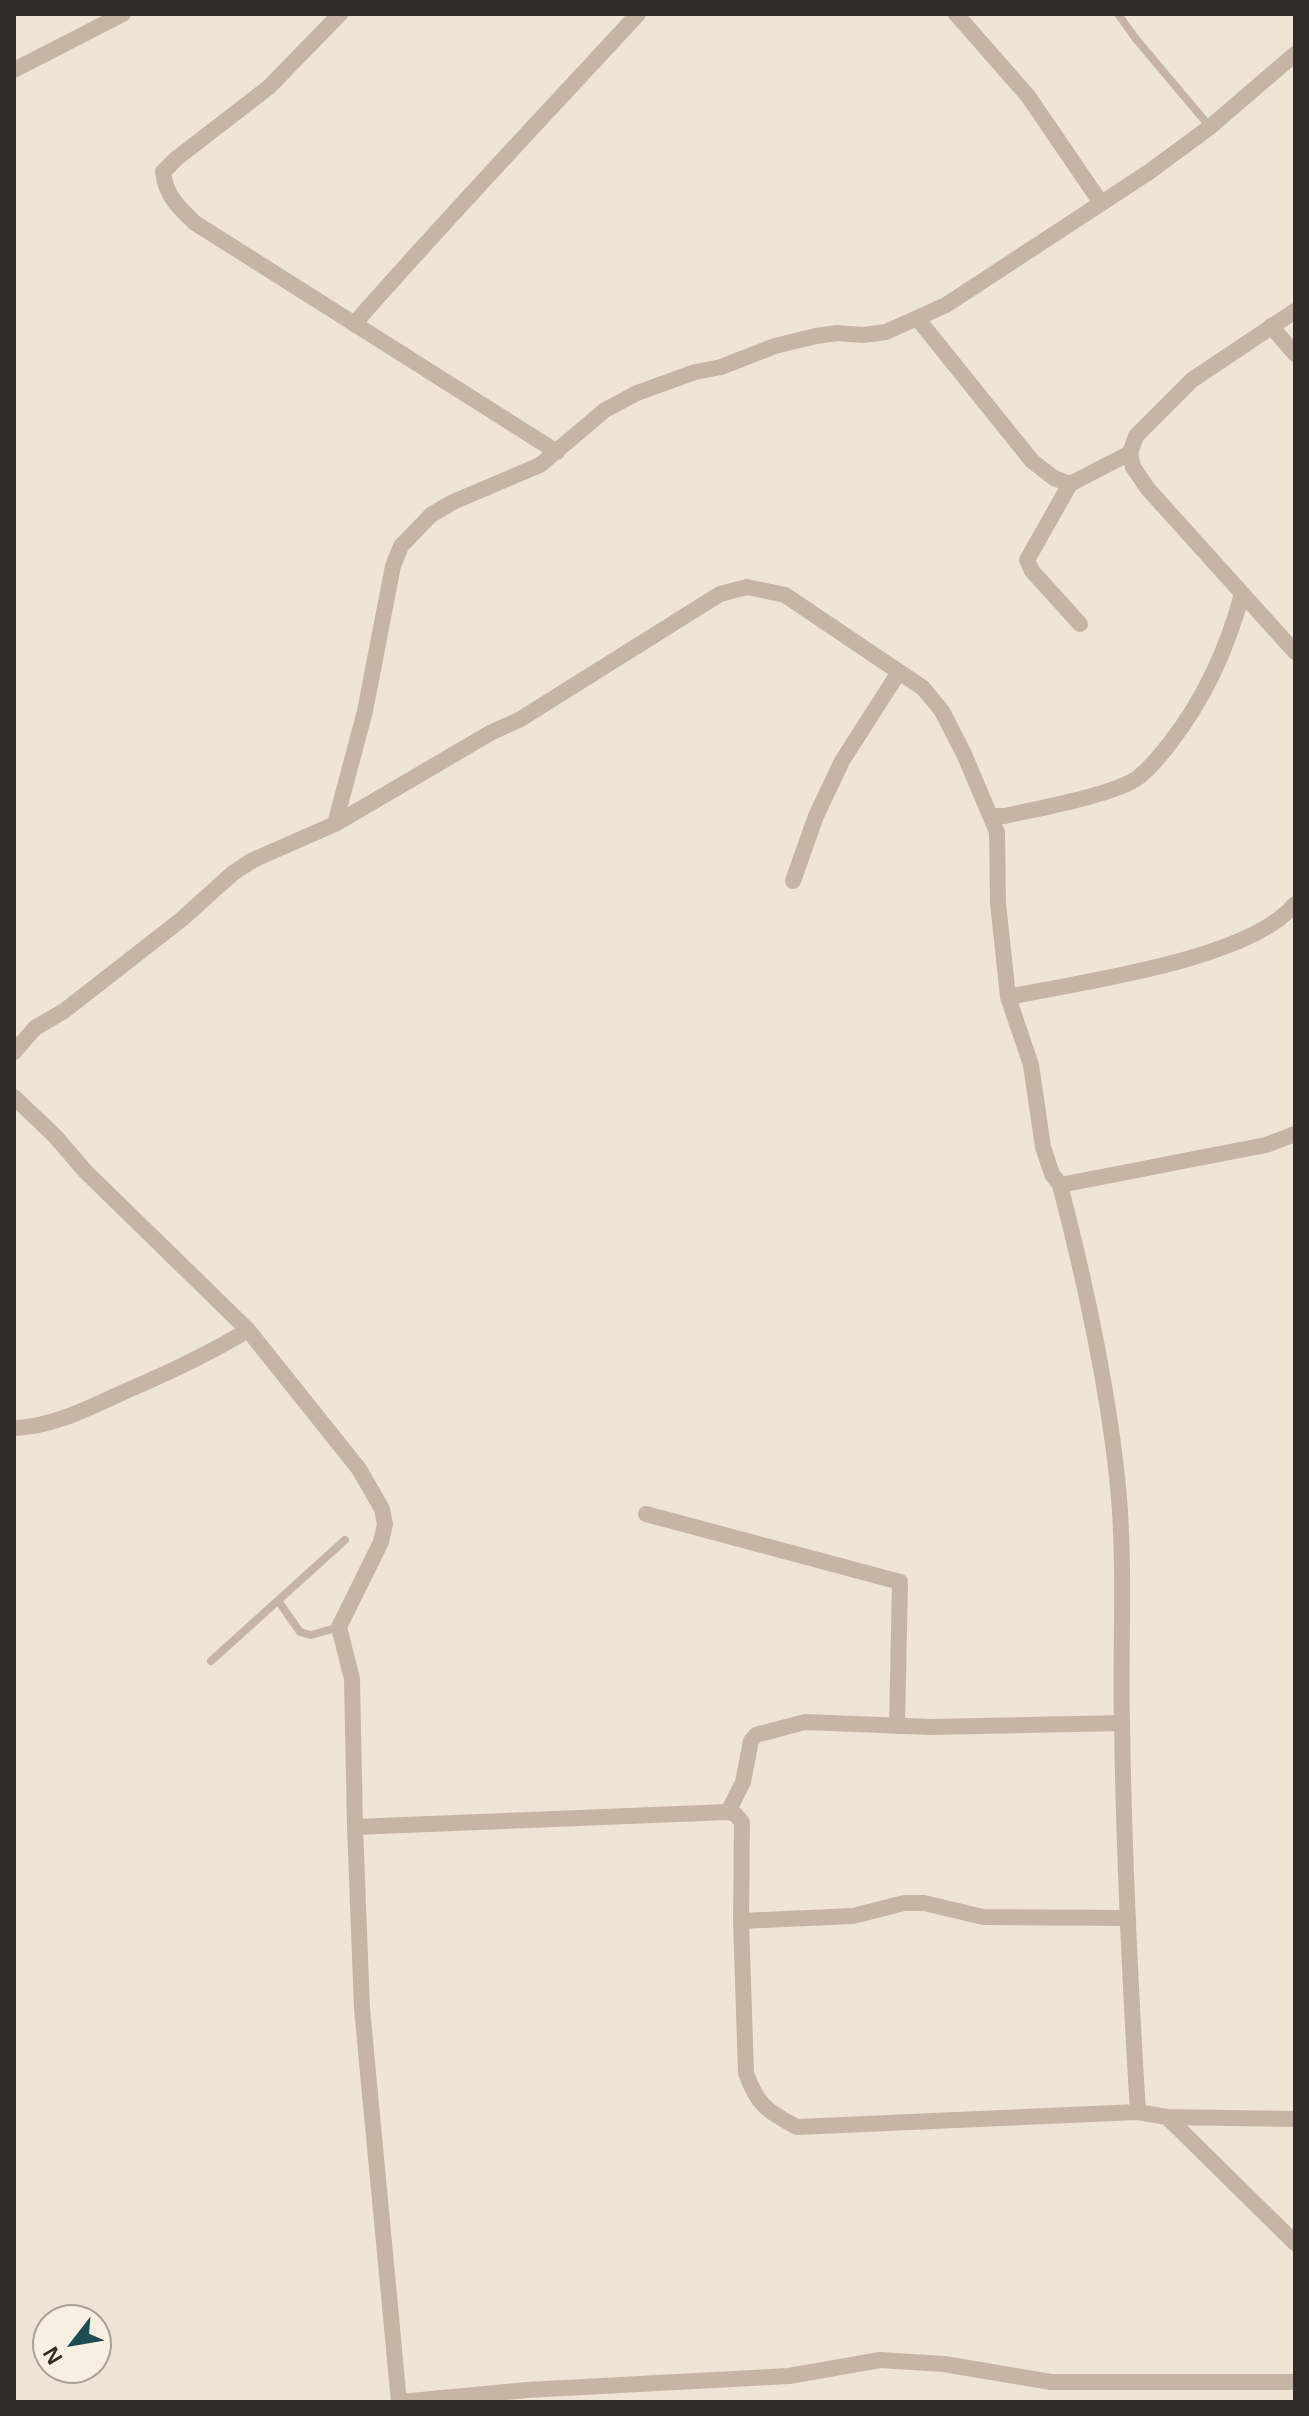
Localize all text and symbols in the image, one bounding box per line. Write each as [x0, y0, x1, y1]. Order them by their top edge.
north arrow [32, 2304, 112, 2384]
text: N [38, 2342, 68, 2369]

